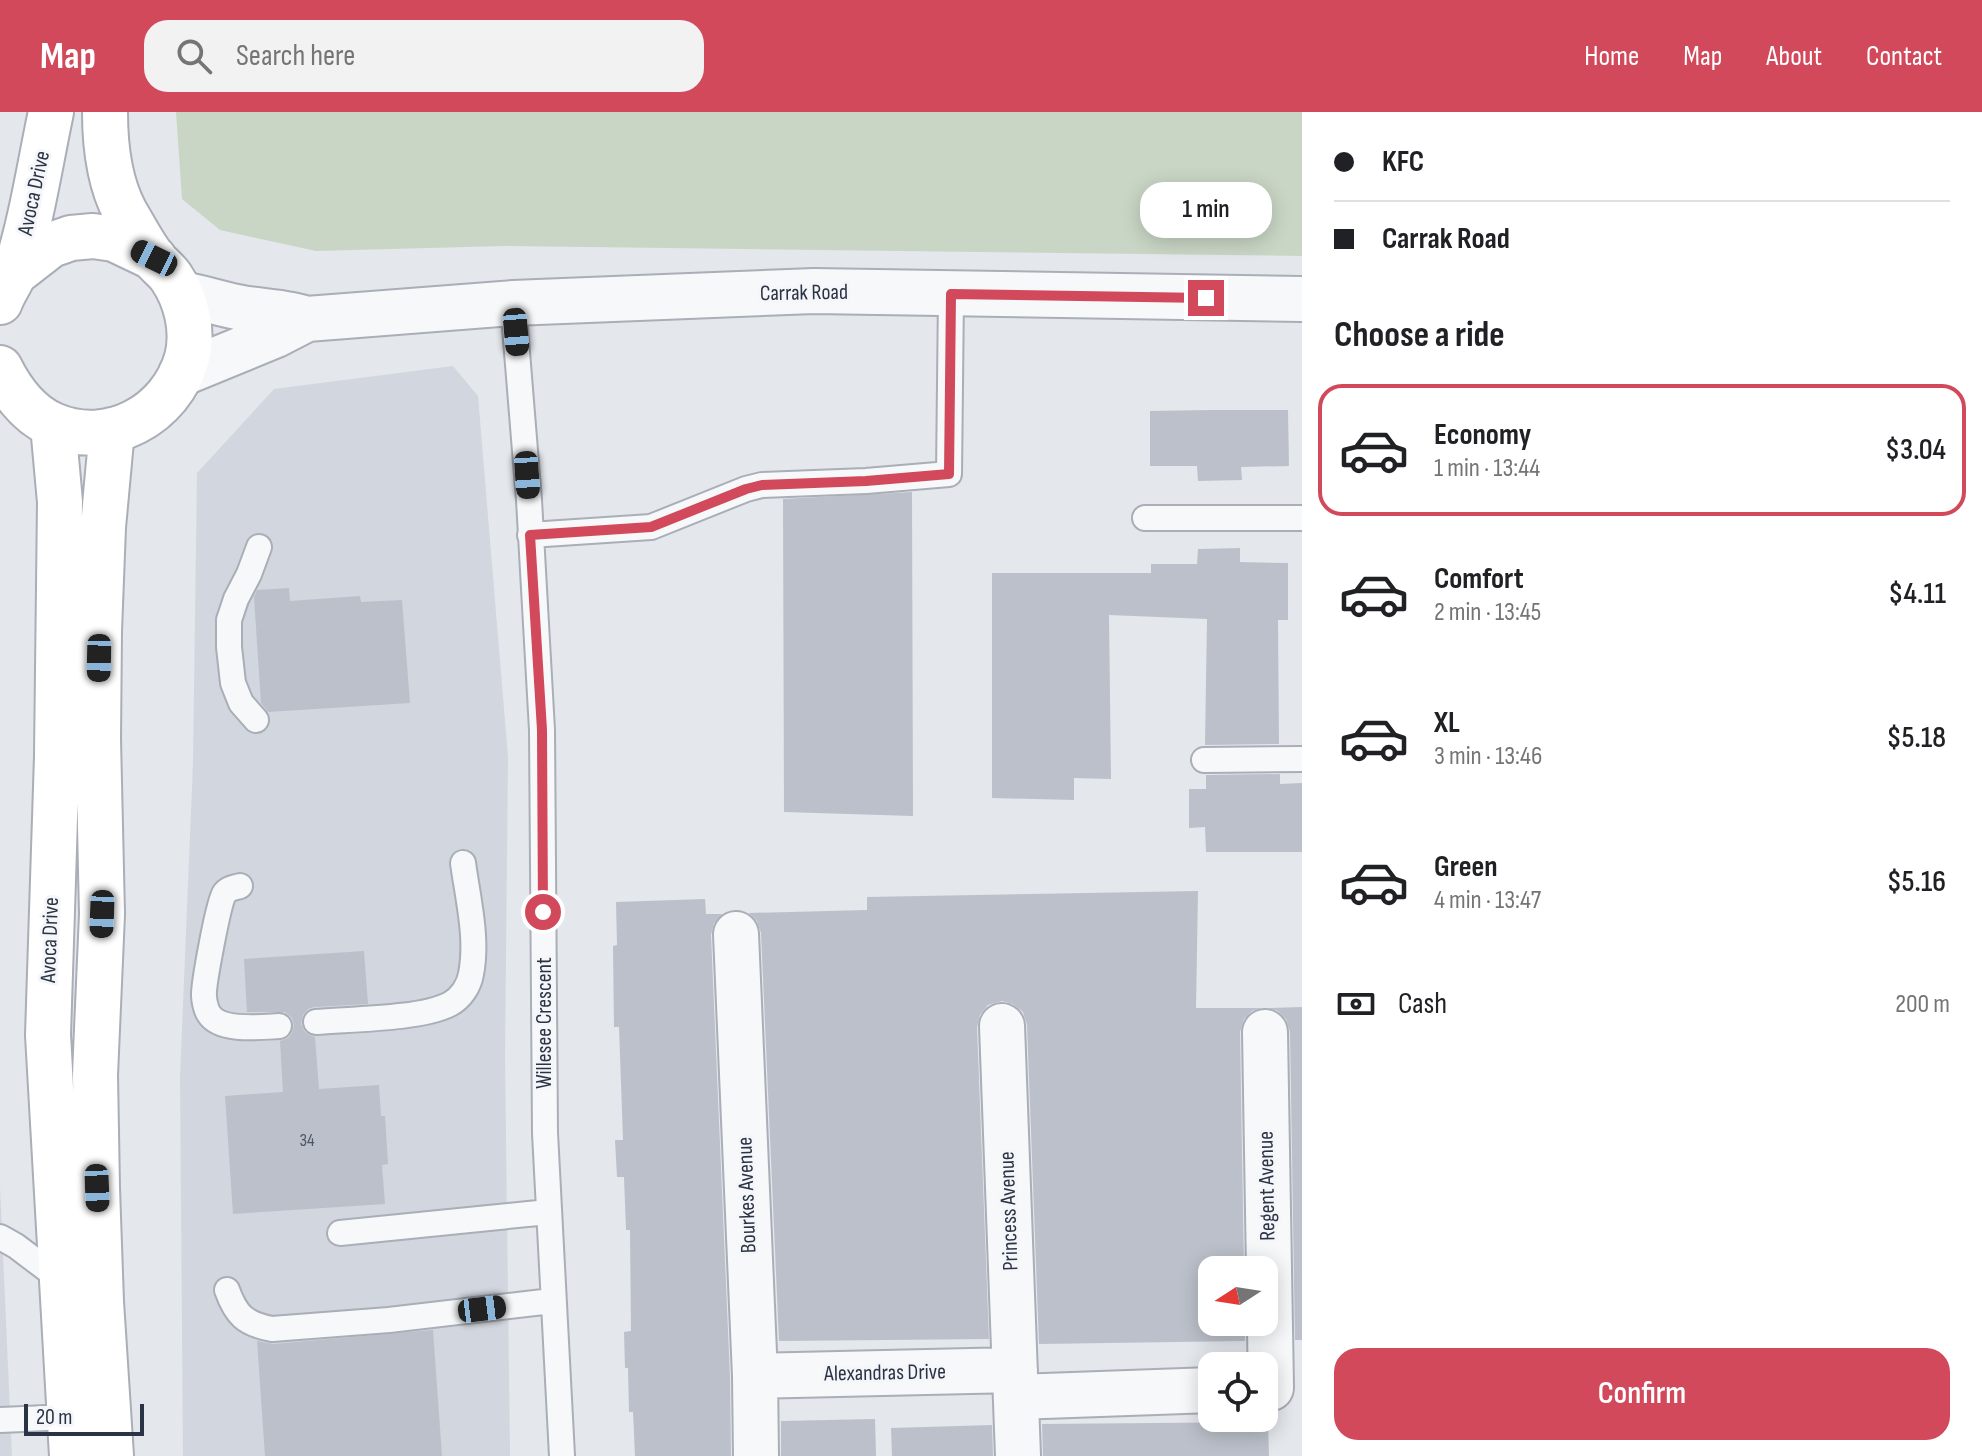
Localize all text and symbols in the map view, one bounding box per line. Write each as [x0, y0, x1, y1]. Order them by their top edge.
search box [144, 20, 704, 92]
text: Map [40, 34, 96, 79]
icon: search [172, 34, 216, 78]
text: Search here [236, 38, 355, 74]
text: Home [1584, 40, 1639, 73]
text: Map [1683, 40, 1722, 73]
text: About [1766, 40, 1822, 73]
text: Contact [1866, 40, 1942, 73]
text: KFC [1382, 144, 1424, 180]
street label: Avoca Drive [12, 148, 56, 239]
callout: 1 min [1140, 182, 1272, 238]
text: 1 min [1182, 194, 1230, 225]
text: Carrak Road [1382, 221, 1510, 257]
car [127, 237, 181, 279]
street label: Carrak Road [760, 279, 848, 307]
route end [1188, 280, 1224, 316]
car [502, 307, 530, 357]
text: Choose a ride [1334, 314, 1505, 357]
icon: car [1338, 414, 1410, 486]
text: Economy [1434, 417, 1531, 453]
text: $3.04 [1885, 432, 1946, 468]
car [513, 450, 541, 500]
text: 1 min · 13:44 [1434, 453, 1540, 484]
icon: car [1338, 558, 1410, 630]
text: Comfort [1434, 561, 1524, 597]
text: $4.11 [1888, 576, 1946, 612]
text: 2 min · 13:45 [1434, 597, 1541, 628]
car [87, 634, 111, 682]
icon: car [1338, 702, 1410, 774]
text: XL [1434, 705, 1460, 741]
text: $5.18 [1887, 720, 1946, 756]
text: 3 min · 13:46 [1434, 741, 1542, 772]
icon: car [1338, 846, 1410, 918]
text: Green [1434, 849, 1498, 885]
text: $5.16 [1887, 864, 1946, 900]
text: 4 min · 13:47 [1434, 885, 1541, 916]
car [89, 890, 115, 938]
route start [525, 894, 561, 930]
street label: Avoca Drive [35, 897, 65, 984]
street label: Willesee Crescent [531, 957, 558, 1089]
icon: cash [1334, 982, 1378, 1026]
text: Cash [1398, 986, 1447, 1022]
text: 200 m [1895, 989, 1950, 1020]
house number: 34 [299, 1130, 315, 1151]
street label: Regent Avenue [1253, 1131, 1281, 1241]
street label: Bourkes Avenue [731, 1136, 763, 1254]
street label: Princess Avenue [993, 1151, 1025, 1271]
car [84, 1164, 110, 1212]
north arrow [1198, 1256, 1278, 1336]
map controls [1198, 1256, 1278, 1432]
car [457, 1294, 507, 1324]
button: Confirm [1334, 1348, 1950, 1440]
button: locate [1198, 1352, 1278, 1432]
street label: Alexandras Drive [823, 1358, 946, 1388]
scale bar [24, 1400, 144, 1436]
text: 20 m [36, 1404, 73, 1431]

